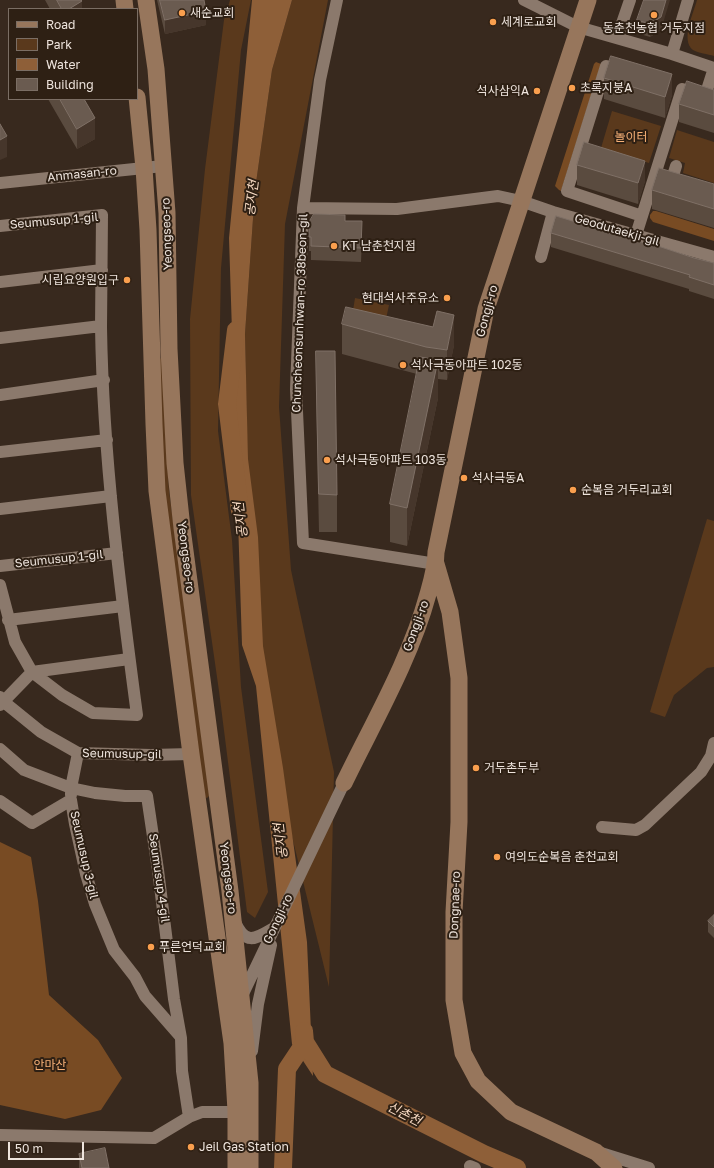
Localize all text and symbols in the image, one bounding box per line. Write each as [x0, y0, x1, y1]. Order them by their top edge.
place label: 새순교회 [190, 6, 234, 20]
legend [8, 8, 138, 100]
marker: 새순교회 [177, 8, 187, 18]
marker: 동춘천농협 거두지점 [649, 10, 659, 20]
place label: 세계로교회 [501, 15, 556, 29]
text: Road [46, 17, 75, 32]
marker: 세계로교회 [488, 17, 498, 27]
place label: 동춘천농협 거두지점 [603, 21, 705, 35]
text: Park [46, 37, 72, 52]
text: Water [46, 57, 80, 72]
text: Building [46, 77, 94, 92]
place label: 초록지붕A [580, 81, 632, 95]
marker: 초록지붕A [567, 83, 577, 93]
place label: 석사삼익A [477, 84, 529, 98]
marker: 석사삼익A [532, 86, 542, 96]
park label: 놀이터 [614, 130, 648, 144]
street label: Anmasan-ro [47, 163, 117, 185]
water label: 공지천 [242, 179, 262, 217]
street label: Yeongseo-ro [159, 198, 175, 270]
street label: Seumusup 1-gil [9, 210, 99, 232]
street label: Geodutaekji-gil [573, 211, 661, 249]
street label: Chuncheonsunhwan-ro 38beon-gil [289, 213, 311, 413]
place label: KT 남춘천지점 [342, 239, 416, 253]
marker: KT 남춘천지점 [329, 241, 339, 251]
place label: 시립요양원입구 [42, 273, 119, 287]
marker: 시립요양원입구 [122, 275, 132, 285]
street label: Gongji-ro [473, 283, 501, 339]
place label: 현대석사주유소 [362, 291, 439, 305]
marker: 현대석사주유소 [442, 293, 452, 303]
place label: 석사극동아파트 102동 [411, 358, 523, 372]
marker: 석사극동아파트 102동 [398, 360, 408, 370]
place label: 석사극동아파트 103동 [335, 453, 447, 467]
marker: 석사극동아파트 103동 [322, 455, 332, 465]
place label: 석사극동A [472, 471, 524, 485]
marker: 석사극동A [459, 473, 469, 483]
place label: 순복음 거두리교회 [581, 483, 672, 497]
marker: 순복음 거두리교회 [568, 485, 578, 495]
water label: 공지천 [231, 501, 251, 539]
street label: Yeongseo-ro [174, 520, 198, 594]
street label: Seumusup 1-gil [14, 547, 104, 571]
street label: Gongji-ro [400, 599, 432, 653]
street label: Seumusup-gil [82, 746, 162, 762]
place label: 거두촌두부 [484, 761, 539, 775]
marker: 거두촌두부 [471, 763, 481, 773]
street label: Seumusup 3-gil [67, 810, 101, 900]
water label: 공지천 [271, 822, 291, 860]
street label: Seumusup 4-gil [146, 832, 172, 924]
street label: Yeongseo-ro [216, 841, 240, 915]
place label: 여의도순복음 춘천교회 [505, 850, 618, 864]
marker: 여의도순복음 춘천교회 [492, 852, 502, 862]
street label: Dongnae-ro [447, 871, 463, 939]
street label: Gongji-ro [260, 892, 296, 946]
place label: 푸른언덕교회 [159, 940, 225, 954]
marker: 푸른언덕교회 [146, 942, 156, 952]
park label: 안마산 [33, 1058, 67, 1072]
water label: 신촌천 [384, 1099, 424, 1129]
scale bar [10, 1134, 86, 1160]
place label: Jeil Gas Station [199, 1140, 289, 1154]
text: 50 m [15, 1141, 43, 1156]
marker: Jeil Gas Station [186, 1142, 196, 1152]

